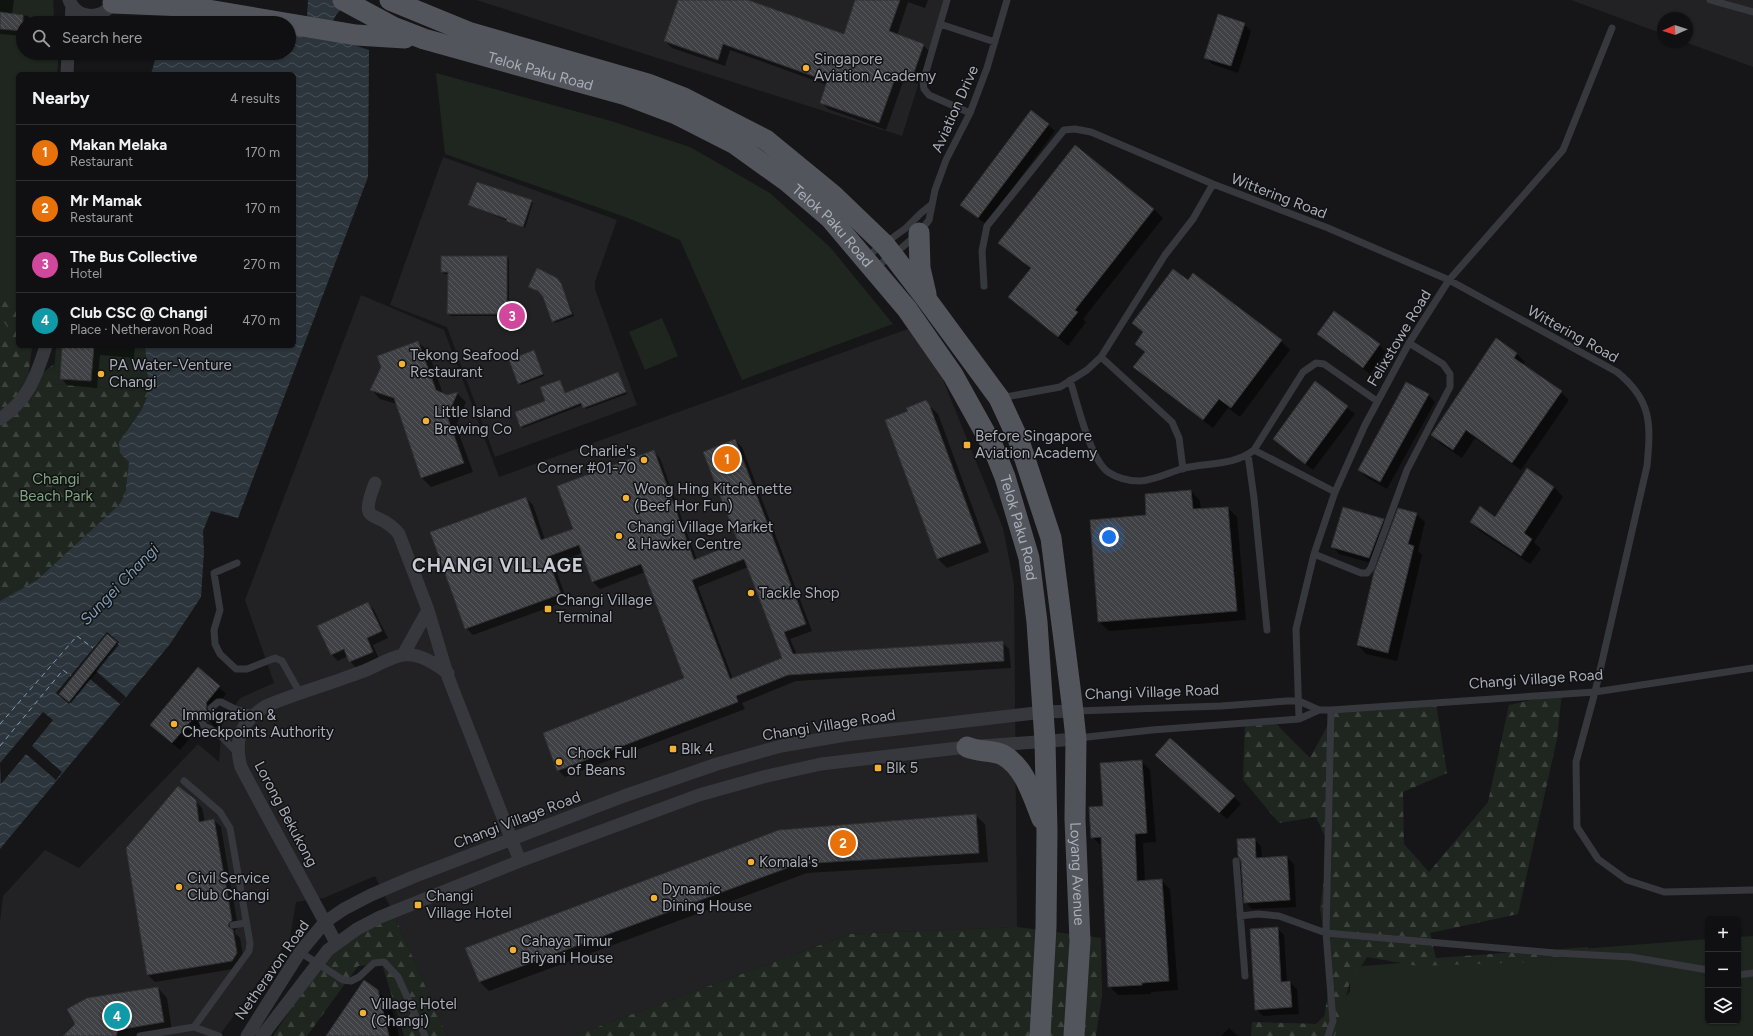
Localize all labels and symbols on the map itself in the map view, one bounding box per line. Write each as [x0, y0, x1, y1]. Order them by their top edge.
north arrow [1657, 12, 1693, 48]
street label: Telok Paku Road [486, 48, 595, 95]
place label: Singapore Aviation Academy [814, 50, 936, 85]
marker: Singapore Aviation Academy [801, 63, 811, 73]
street label: Aviation Drive [928, 63, 982, 155]
street label: Wittering Road [1228, 169, 1330, 223]
street label: Telok Paku Road [788, 180, 877, 271]
street label: Felixstowe Road [1363, 287, 1435, 389]
pin: 3 [499, 301, 525, 331]
street label: Wittering Road [1524, 302, 1622, 366]
place label: Tekong Seafood Restaurant [410, 346, 519, 381]
place label: PA Water-Venture Changi [109, 356, 232, 391]
marker: Tekong Seafood Restaurant [397, 359, 407, 369]
marker: PA Water-Venture Changi [96, 369, 106, 379]
place label: Little Island Brewing Co [434, 403, 512, 438]
marker: Little Island Brewing Co [421, 416, 431, 426]
place label: Before Singapore Aviation Academy [975, 427, 1097, 462]
marker: Before Singapore Aviation Academy [962, 440, 972, 450]
place label: Charlie's Corner #01-70 [537, 442, 636, 477]
pin: 1 [714, 444, 740, 474]
marker: Charlie's Corner #01-70 [639, 455, 649, 465]
park label: Changi Beach Park [19, 470, 94, 505]
street label: Telok Paku Road [996, 473, 1041, 582]
place label: Wong Hing Kitchenette (Beef Hor Fun) [634, 480, 792, 515]
marker: Wong Hing Kitchenette (Beef Hor Fun) [621, 493, 631, 503]
place label: Changi Village Market & Hawker Centre [627, 518, 774, 553]
your location [1099, 527, 1119, 547]
marker: Changi Village Market & Hawker Centre [614, 531, 624, 541]
water label: Sungei Changi [76, 540, 163, 629]
district label: CHANGI VILLAGE [412, 554, 584, 577]
place label: Tackle Shop [759, 584, 840, 602]
marker: Tackle Shop [746, 588, 756, 598]
place label: Changi Village Terminal [556, 591, 652, 626]
marker: Changi Village Terminal [543, 604, 553, 614]
street label: Changi Village Road [1468, 665, 1604, 693]
street label: Changi Village Road [1084, 681, 1220, 703]
place label: Immigration & Checkpoints Authority [182, 706, 334, 741]
street label: Changi Village Road [761, 706, 897, 744]
marker: Immigration & Checkpoints Authority [169, 719, 179, 729]
place label: Blk 4 [681, 740, 714, 758]
place label: Chock Full of Beans [567, 744, 637, 779]
marker: Blk 4 [668, 744, 678, 754]
marker: Chock Full of Beans [554, 757, 564, 767]
street label: Lorong Bekukong [251, 758, 321, 870]
place label: Blk 5 [886, 759, 918, 777]
marker: Blk 5 [873, 763, 883, 773]
street label: Changi Village Road [451, 787, 583, 853]
street label: Loyang Avenue [1066, 822, 1088, 926]
pin: 2 [830, 828, 856, 858]
place label: Komala's [759, 853, 818, 871]
marker: Komala's [746, 857, 756, 867]
place label: Civil Service Club Changi [187, 869, 270, 904]
place label: Dynamic Dining House [662, 880, 752, 915]
marker: Civil Service Club Changi [174, 882, 184, 892]
place label: Changi Village Hotel [426, 887, 512, 922]
marker: Dynamic Dining House [649, 893, 659, 903]
marker: Changi Village Hotel [413, 900, 423, 910]
street label: Netheravon Road [231, 917, 313, 1023]
place label: Cahaya Timur Briyani House [521, 932, 613, 967]
marker: Cahaya Timur Briyani House [508, 945, 518, 955]
place label: Village Hotel (Changi) [371, 995, 457, 1030]
pin: 4 [104, 1001, 130, 1031]
marker: Village Hotel (Changi) [358, 1008, 368, 1018]

